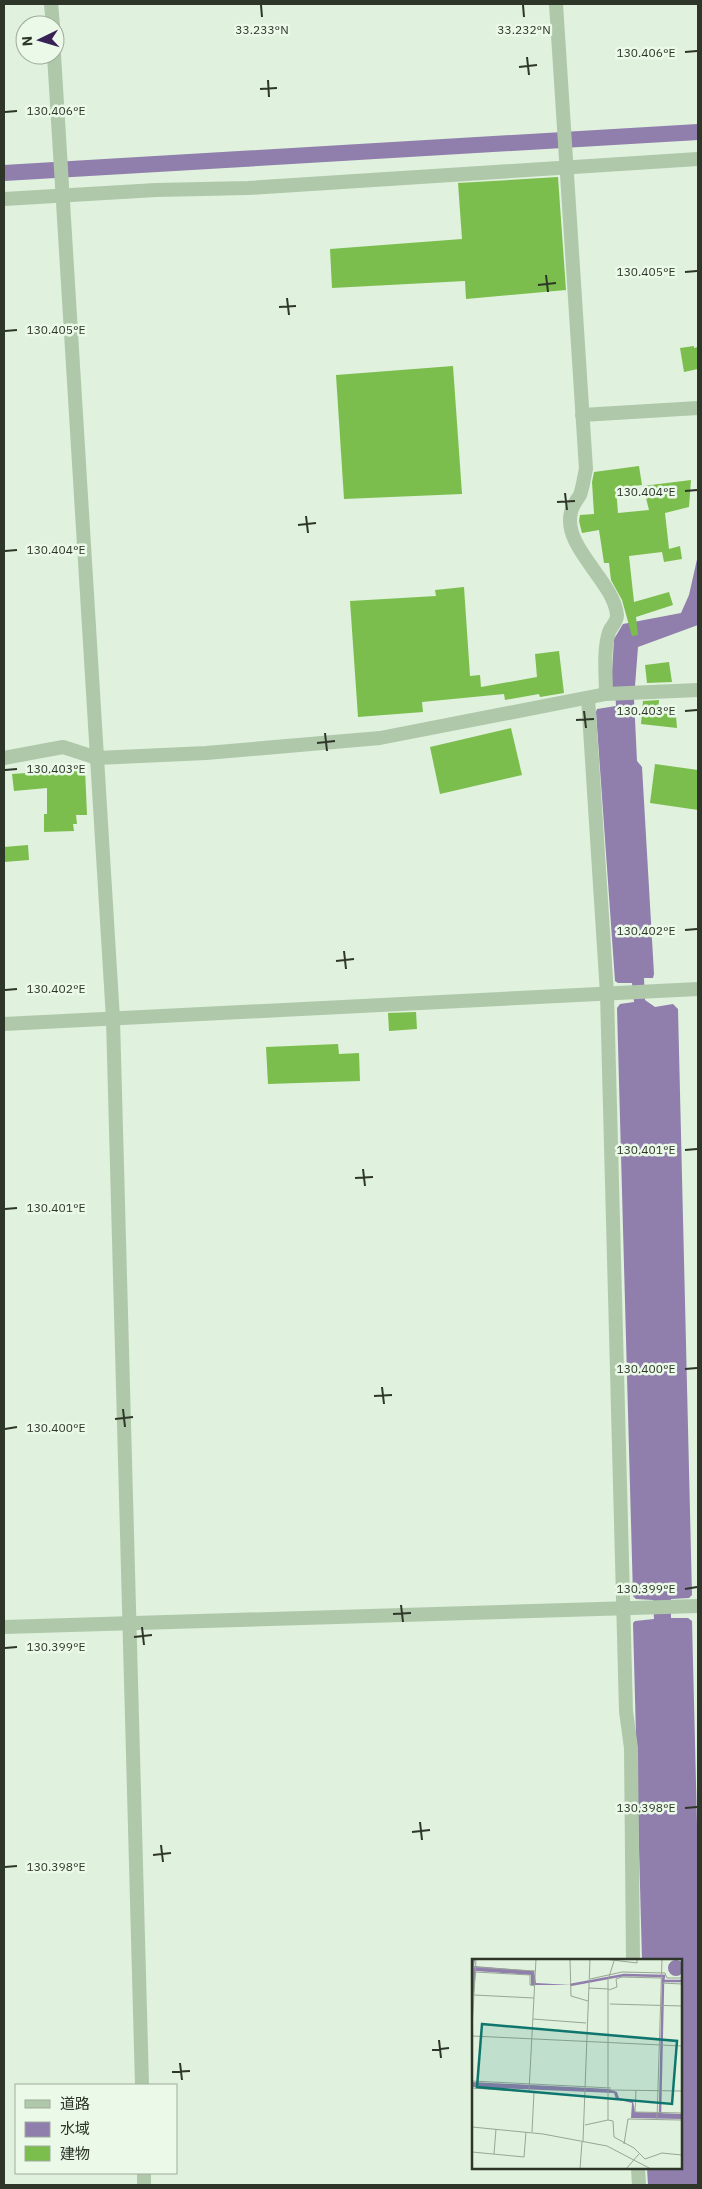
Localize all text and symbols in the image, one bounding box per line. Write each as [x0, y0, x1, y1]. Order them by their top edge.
north arrow [15, 15, 65, 65]
text: 33.233°N [235, 22, 289, 37]
text: 33.232°N [497, 22, 551, 37]
text: N [18, 35, 36, 47]
text: 130.406°E [616, 45, 676, 60]
text: 130.406°E [26, 103, 86, 118]
text: 130.405°E [616, 264, 676, 279]
text: 130.405°E [26, 322, 86, 337]
text: 130.404°E [616, 484, 676, 499]
text: 130.404°E [26, 542, 86, 557]
text: 130.403°E [616, 703, 676, 718]
text: 130.403°E [26, 761, 86, 776]
text: 130.402°E [616, 923, 676, 938]
text: 130.402°E [26, 981, 86, 996]
text: 130.401°E [616, 1142, 676, 1157]
text: 130.401°E [26, 1200, 86, 1215]
text: 130.400°E [616, 1361, 676, 1376]
text: 130.400°E [26, 1420, 86, 1435]
text: 130.399°E [616, 1581, 676, 1596]
text: 130.399°E [26, 1639, 86, 1654]
text: 130.398°E [616, 1800, 676, 1815]
text: 130.398°E [26, 1859, 86, 1874]
inset map [472, 1959, 682, 2169]
legend [15, 2084, 178, 2174]
text: 道路 [60, 2094, 90, 2113]
text: 水域 [60, 2119, 90, 2138]
text: 建物 [60, 2144, 90, 2163]

